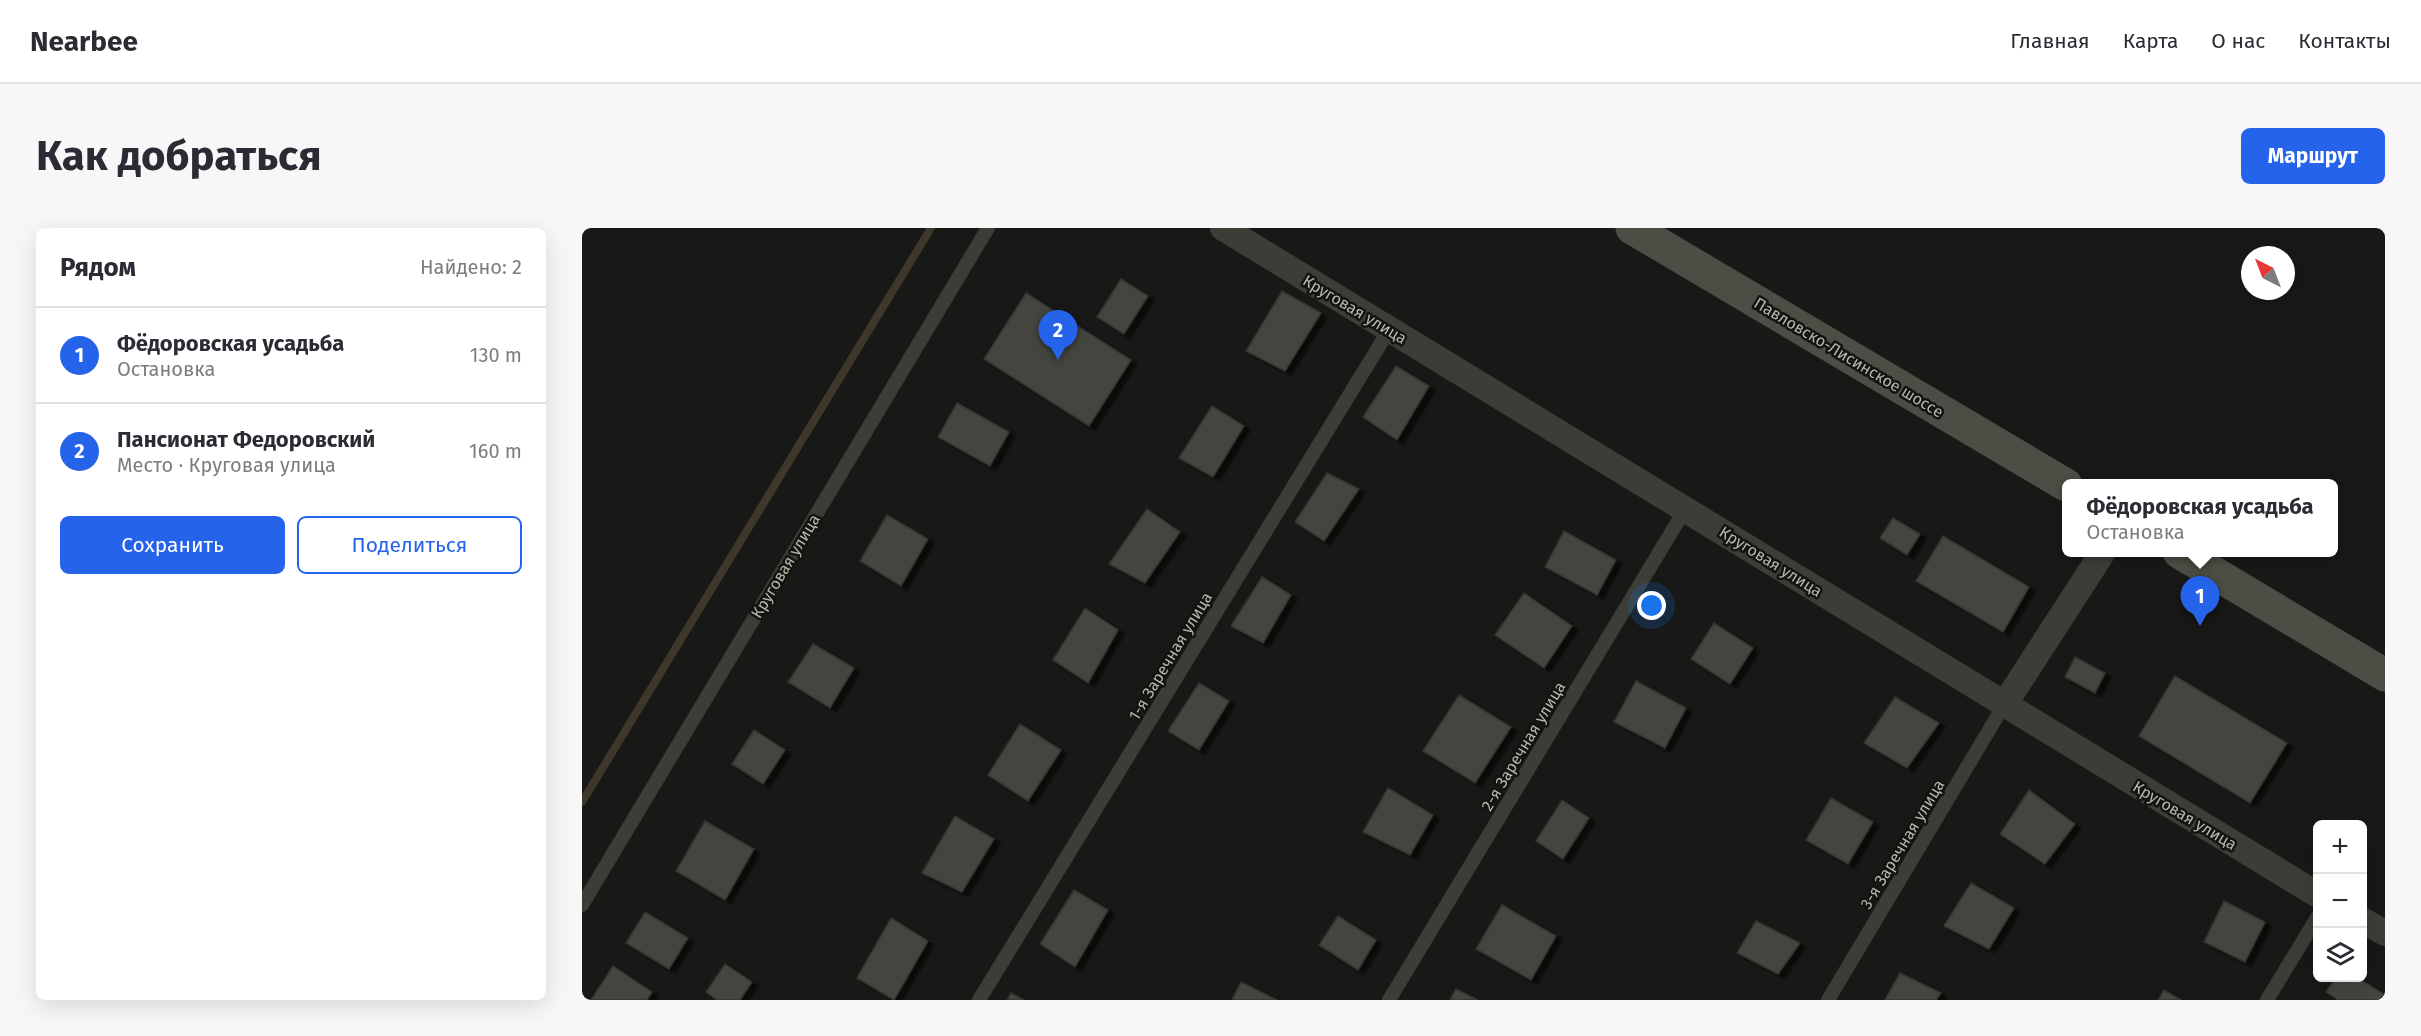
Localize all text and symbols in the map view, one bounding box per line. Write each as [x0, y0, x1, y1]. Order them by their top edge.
text: Nearbee [30, 25, 138, 58]
text: Главная [2010, 28, 2090, 54]
text: Карта [2123, 28, 2178, 54]
text: О нас [2211, 28, 2265, 54]
text: Контакты [2298, 28, 2391, 54]
button: Маршрут [2241, 128, 2385, 184]
text: Как добраться [36, 131, 322, 181]
north arrow [2241, 246, 2295, 300]
text: Рядом [60, 252, 136, 283]
text: Найдено: 2 [420, 255, 522, 279]
street label: Круговая улица [1299, 271, 1410, 348]
street label: Павловско-Лисинское шоссе [1751, 293, 1947, 422]
pin: 2 [1038, 310, 1078, 360]
text: Фёдоровская усадьба [117, 330, 344, 357]
text: 1 [75, 343, 84, 367]
text: 130 m [470, 343, 522, 367]
text: Остановка [117, 357, 215, 381]
text: Пансионат Федоровский [117, 426, 375, 453]
text: 2 [74, 439, 85, 463]
text: 160 m [469, 439, 522, 463]
text: Место · Круговая улица [117, 453, 336, 477]
popup [2062, 479, 2338, 557]
text: Фёдоровская усадьба [2086, 493, 2314, 520]
street label: Круговая улица [747, 511, 824, 622]
button: Сохранить [60, 516, 285, 574]
button: Поделиться [297, 516, 522, 574]
text: Остановка [2086, 520, 2185, 544]
street label: Круговая улица [1716, 522, 1826, 601]
pin: 1 [2180, 576, 2220, 626]
street label: 1-я Заречная улица [1125, 589, 1216, 724]
your location [1637, 591, 1666, 620]
street label: 2-я Заречная улица [1477, 678, 1569, 814]
street label: 3-я Заречная улица [1856, 776, 1948, 912]
street label: Круговая улица [2129, 777, 2240, 854]
map controls [2313, 820, 2367, 982]
button: + [2313, 820, 2367, 874]
button: − [2313, 874, 2367, 928]
button: layers [2313, 928, 2367, 982]

